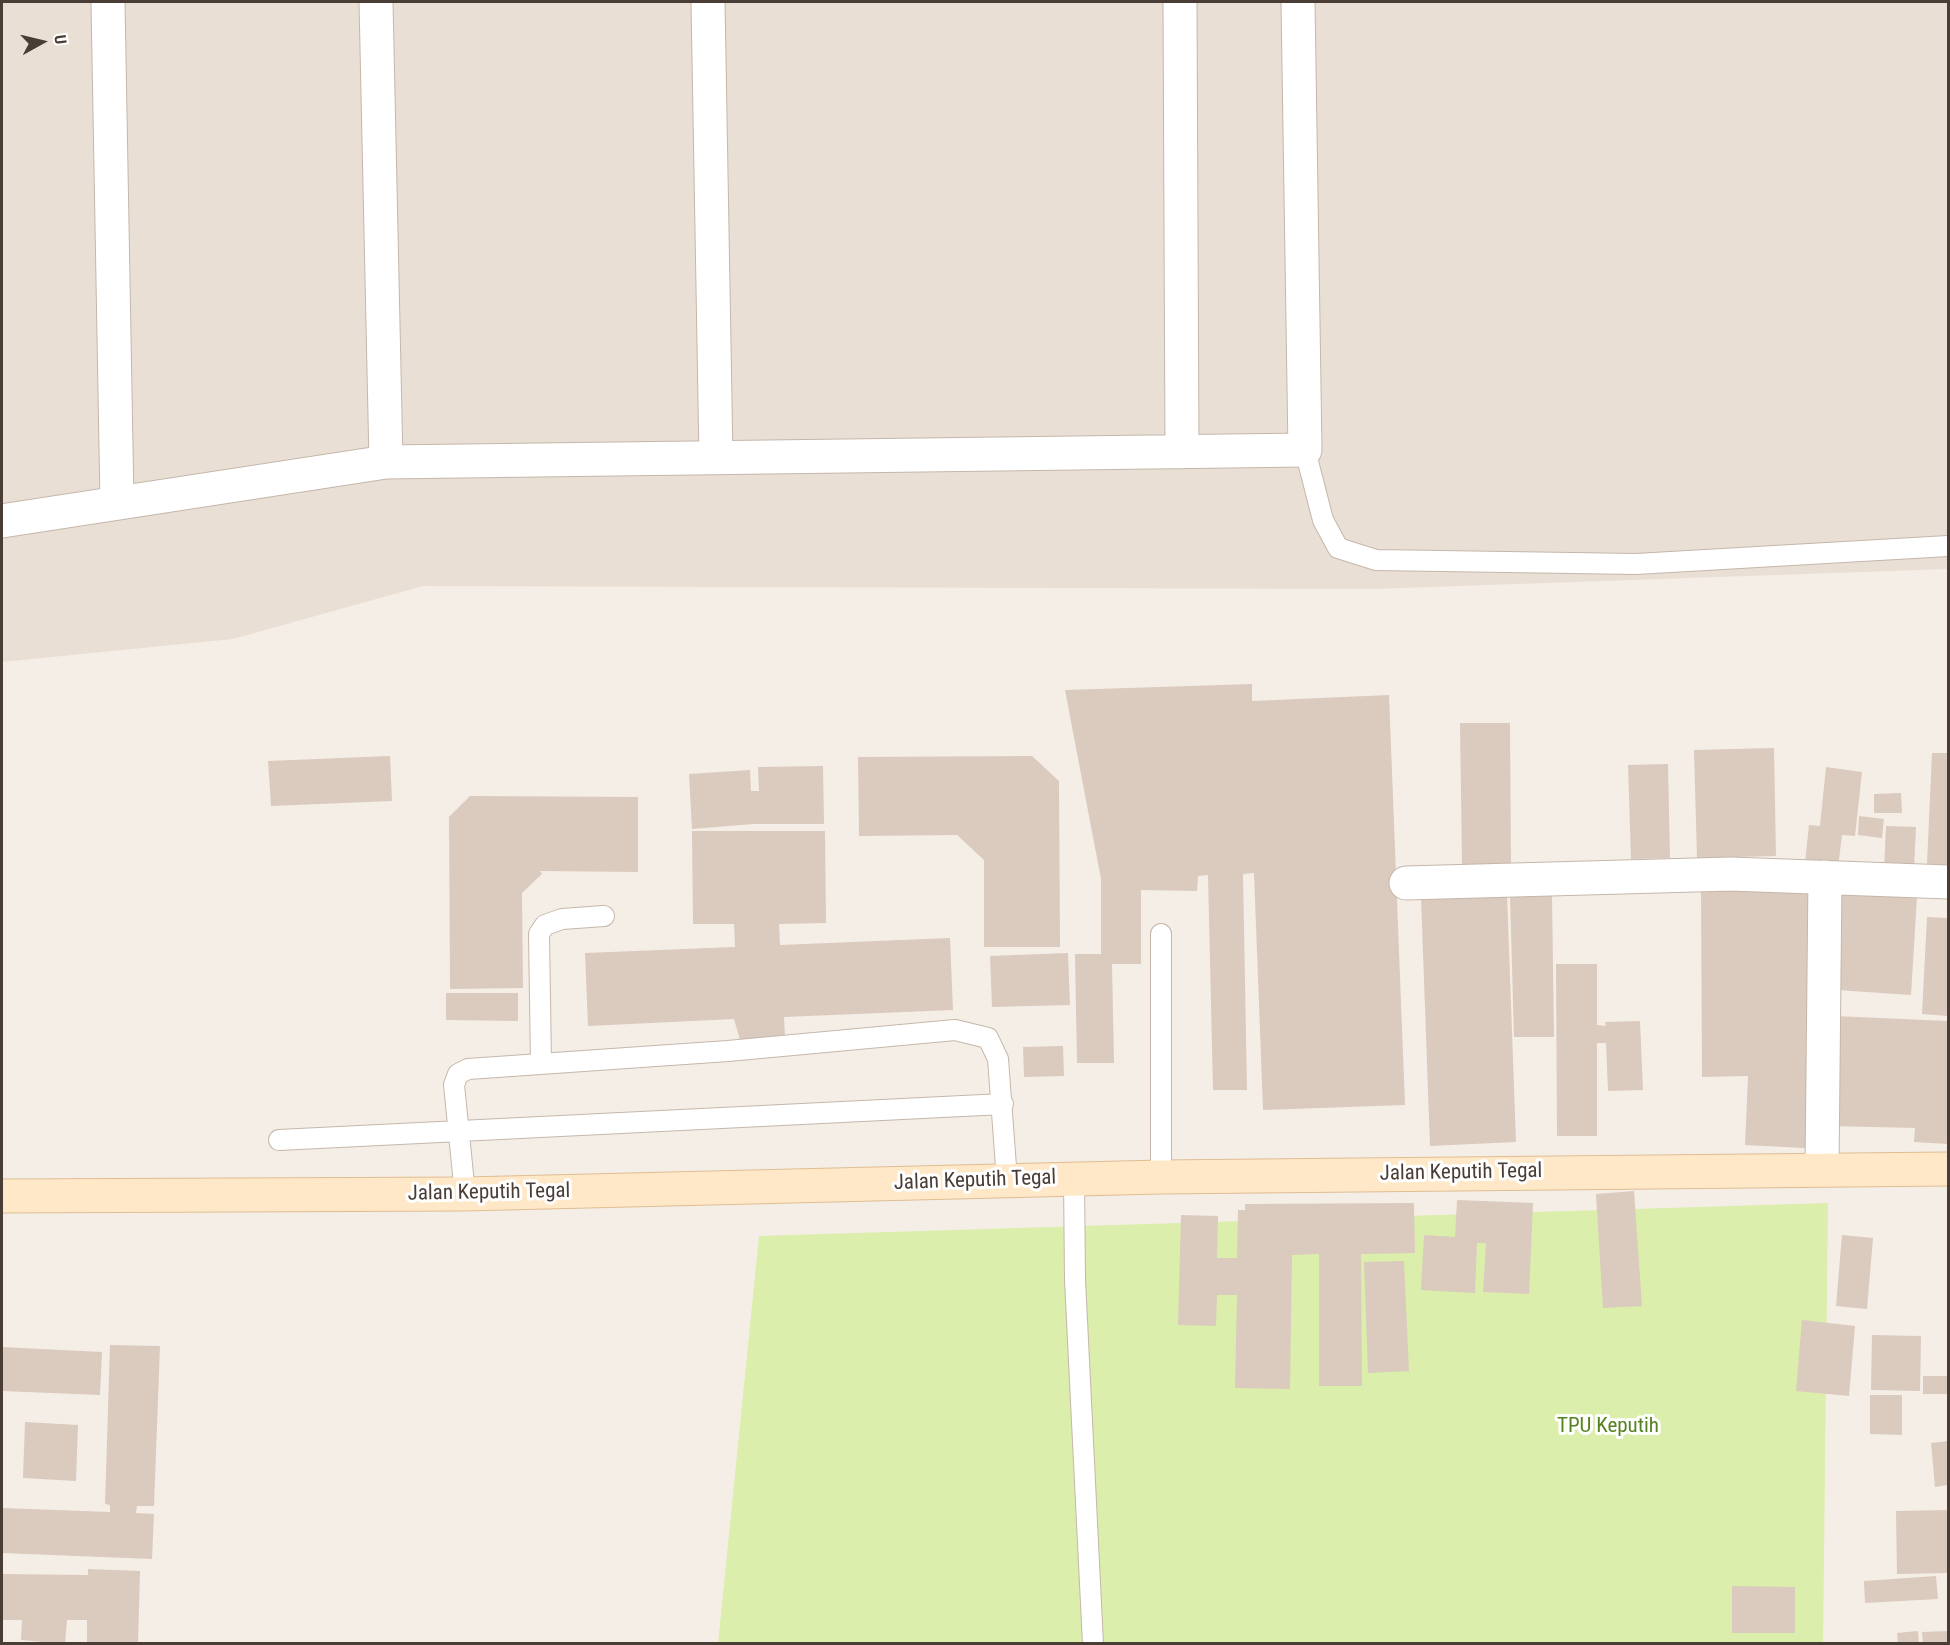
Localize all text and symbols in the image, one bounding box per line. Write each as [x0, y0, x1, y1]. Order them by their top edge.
north arrow [12, 12, 72, 72]
text: U [50, 34, 70, 45]
street label: Jalan Keputih Tegal [1379, 1159, 1543, 1187]
street label: Jalan Keputih Tegal [893, 1166, 1057, 1196]
street label: Jalan Keputih Tegal [407, 1179, 571, 1207]
park label: TPU Keputih [1557, 1414, 1659, 1440]

